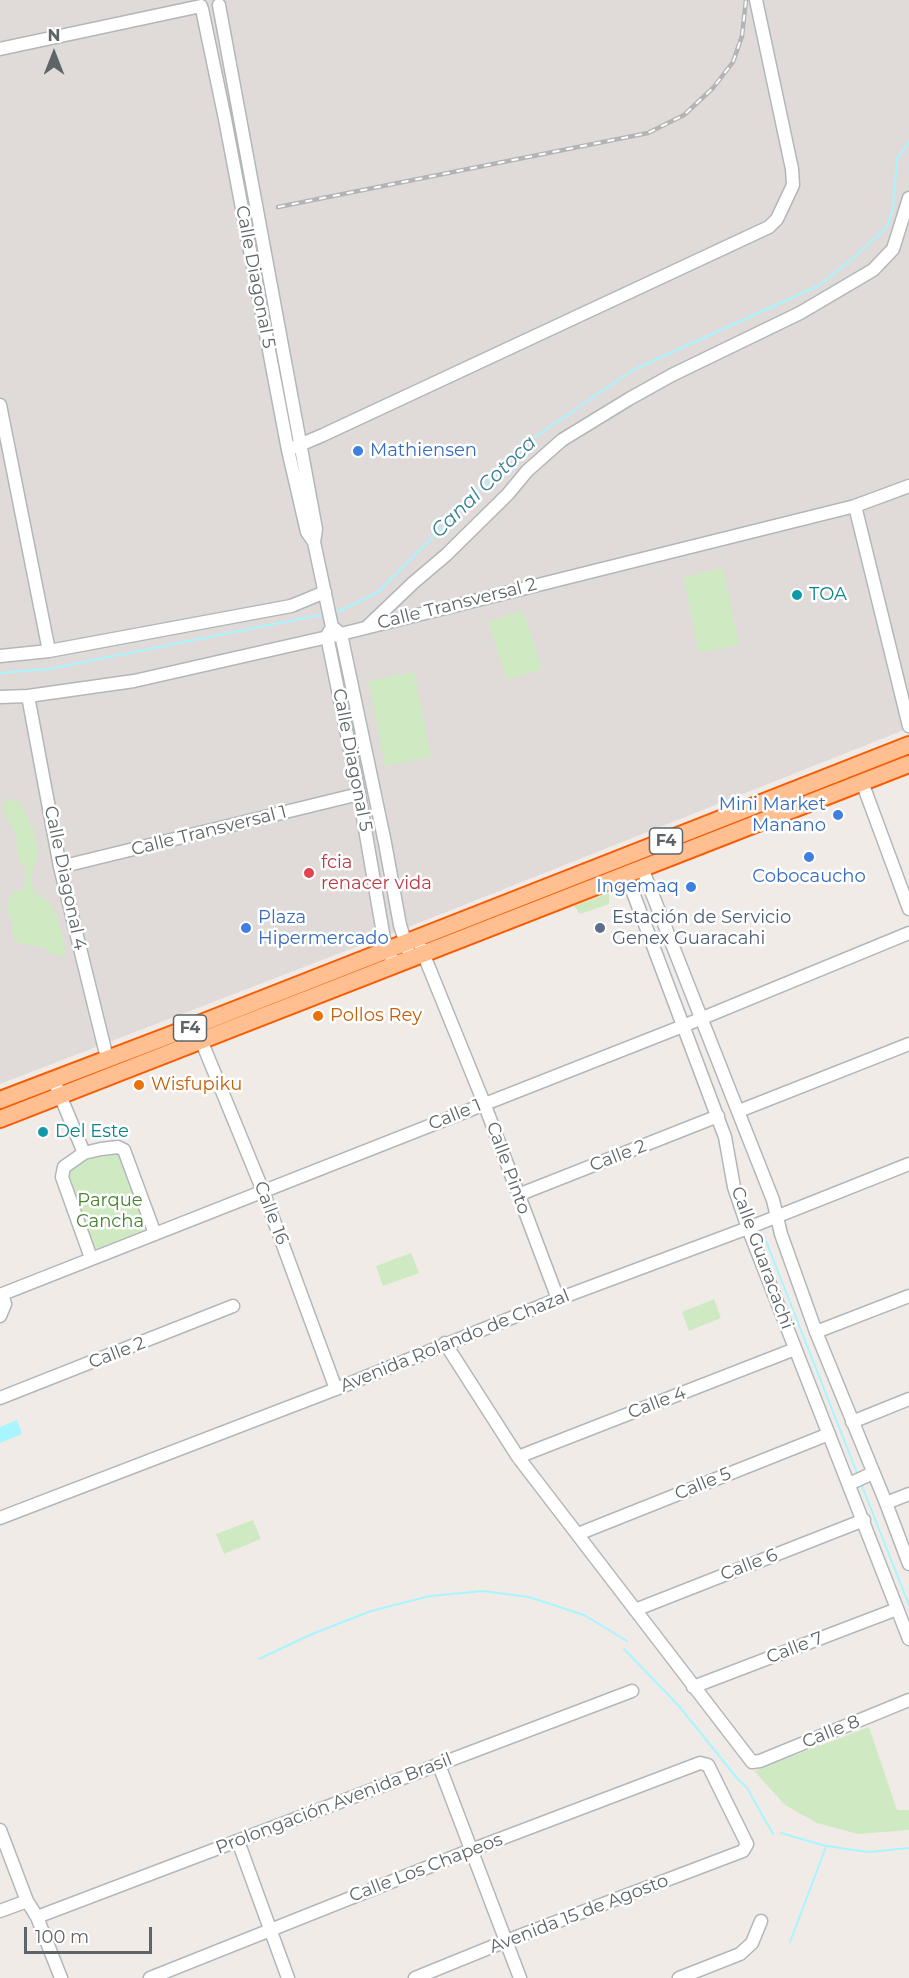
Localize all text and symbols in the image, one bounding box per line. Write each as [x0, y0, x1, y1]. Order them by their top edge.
north arrow [24, 24, 84, 84]
text: N [48, 26, 60, 45]
street label: Calle Diagonal 5 [231, 204, 279, 350]
water label: Canal Cotoca [427, 431, 541, 543]
place label: Mathiensen [370, 440, 477, 462]
marker: Mathiensen [351, 444, 365, 458]
street label: Calle Transversal 2 [375, 574, 539, 634]
place label: TOA [809, 584, 847, 606]
marker: TOA [790, 588, 804, 602]
street label: Calle Diagonal 5 [328, 687, 376, 833]
place label: Mini Market Manano [719, 794, 826, 836]
street label: Calle Transversal 1 [129, 801, 289, 861]
street label: Calle Diagonal 4 [39, 804, 91, 952]
marker: Mini Market Manano [831, 808, 845, 822]
road number: F4 [650, 828, 682, 854]
marker: Cobocaucho [802, 850, 816, 864]
place label: fcia renacer vida [321, 852, 432, 894]
marker: fcia renacer vida [302, 866, 316, 880]
place label: Cobocaucho [752, 866, 866, 888]
place label: Ingemaq [596, 876, 679, 898]
marker: Ingemaq [684, 880, 698, 894]
place label: Plaza Hipermercado [258, 907, 389, 950]
place label: Estación de Servicio Genex Guaracahi [612, 907, 791, 950]
marker: Plaza Hipermercado [239, 921, 253, 935]
marker: Estación de Servicio Genex Guaracahi [593, 921, 607, 935]
place label: Pollos Rey [330, 1005, 422, 1027]
marker: Pollos Rey [311, 1009, 325, 1023]
road number: F4 [174, 1015, 207, 1041]
place label: Wisfupiku [151, 1074, 242, 1096]
marker: Wisfupiku [132, 1078, 146, 1092]
street label: Calle 1 [425, 1095, 485, 1135]
street label: Calle Pinto [481, 1119, 535, 1217]
place label: Del Este [55, 1121, 129, 1143]
marker: Del Este [36, 1125, 50, 1139]
street label: Calle 2 [587, 1135, 649, 1177]
street label: Calle 16 [249, 1178, 293, 1248]
street label: Calle Guaracachi [726, 1184, 798, 1332]
park label: Parque Cancha [76, 1190, 144, 1232]
street label: Avenida Rolando de Chazal [337, 1285, 573, 1397]
street label: Calle 2 [86, 1332, 148, 1374]
street label: Calle 4 [625, 1382, 689, 1424]
street label: Calle 5 [672, 1463, 734, 1505]
street label: Calle 6 [717, 1544, 781, 1586]
street label: Calle 7 [764, 1627, 826, 1669]
street label: Calle 8 [799, 1711, 863, 1753]
street label: Prolongación Avenida Brasil [213, 1749, 455, 1859]
street label: Calle Los Chapeos [346, 1829, 506, 1907]
street label: Avenida 15 de Agosto [486, 1870, 672, 1958]
scale bar [27, 1915, 154, 1953]
text: 100 m [35, 1926, 89, 1948]

